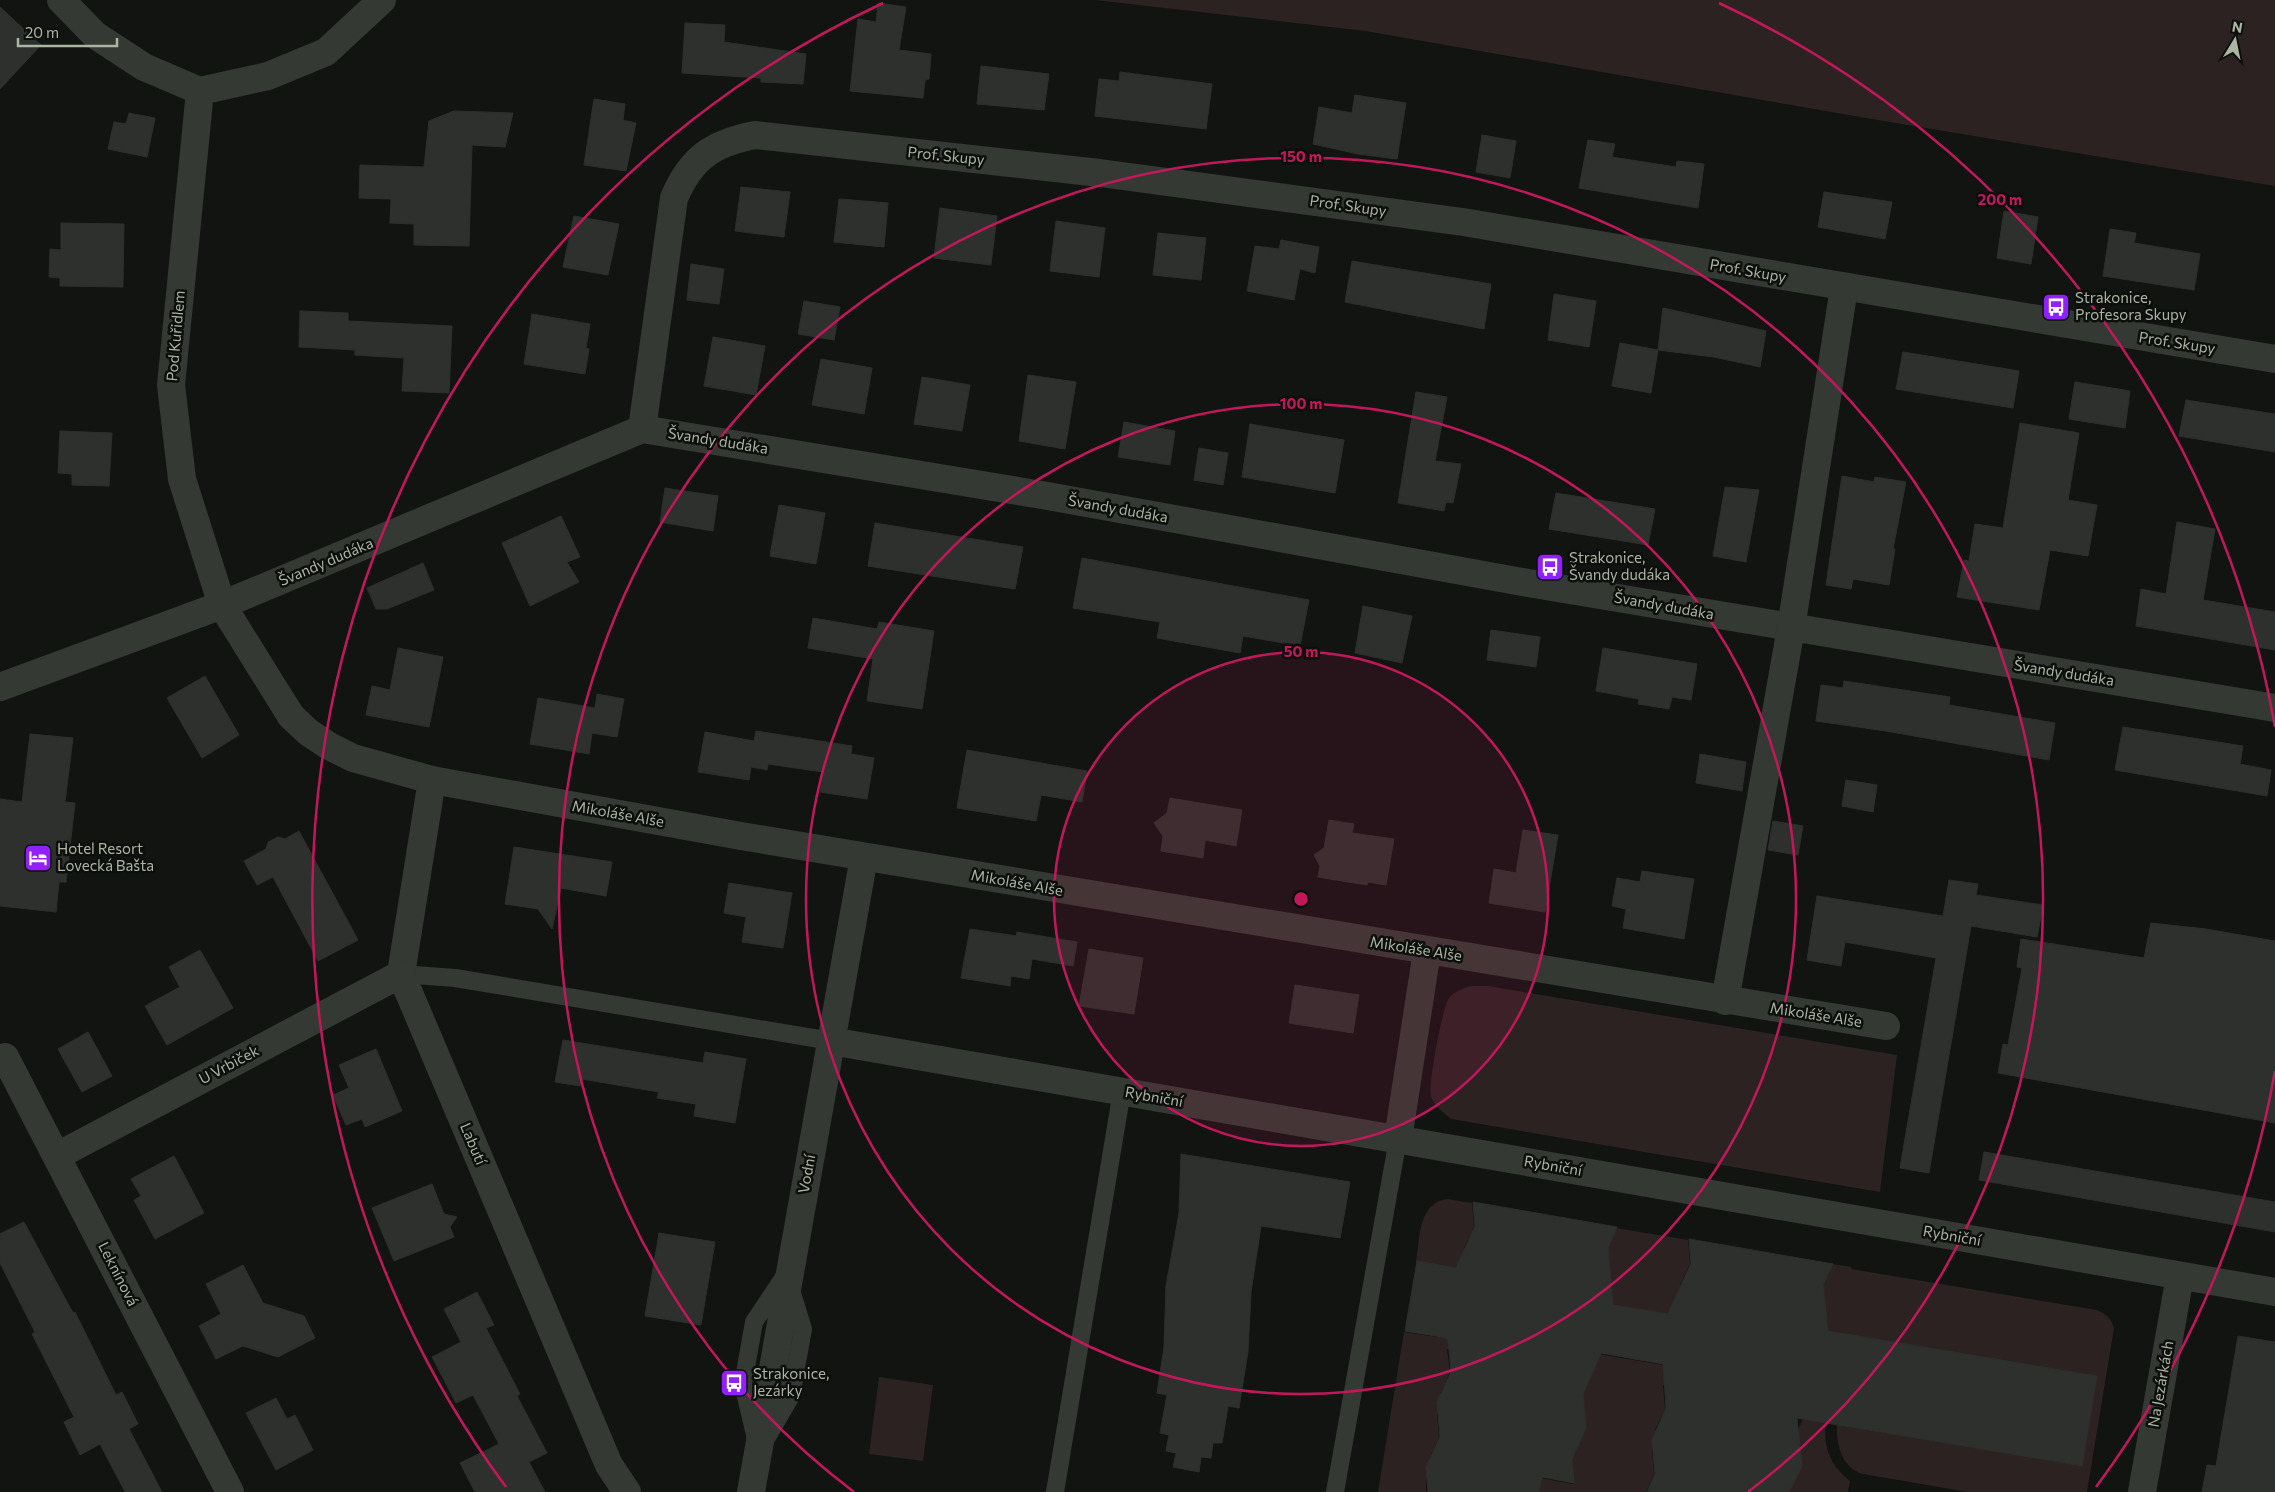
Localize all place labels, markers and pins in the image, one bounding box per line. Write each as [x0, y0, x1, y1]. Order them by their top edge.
place label: Strakonice, Profesora Skupy [2075, 288, 2187, 323]
bus stop icon: Strakonice, Profesora Skupy [2041, 292, 2071, 322]
place label: Strakonice, Švandy dudáka [1569, 548, 1670, 583]
bus stop icon: Strakonice, Švandy dudáka [1535, 552, 1565, 582]
place label: Hotel Resort Lovecká Bašta [57, 839, 154, 874]
hotel icon: Hotel Resort Lovecká Bašta [23, 843, 53, 873]
centre of rings [1292, 890, 1310, 908]
place label: Strakonice, Jezárky [753, 1364, 829, 1399]
bus stop icon: Strakonice, Jezárky [719, 1368, 749, 1398]

